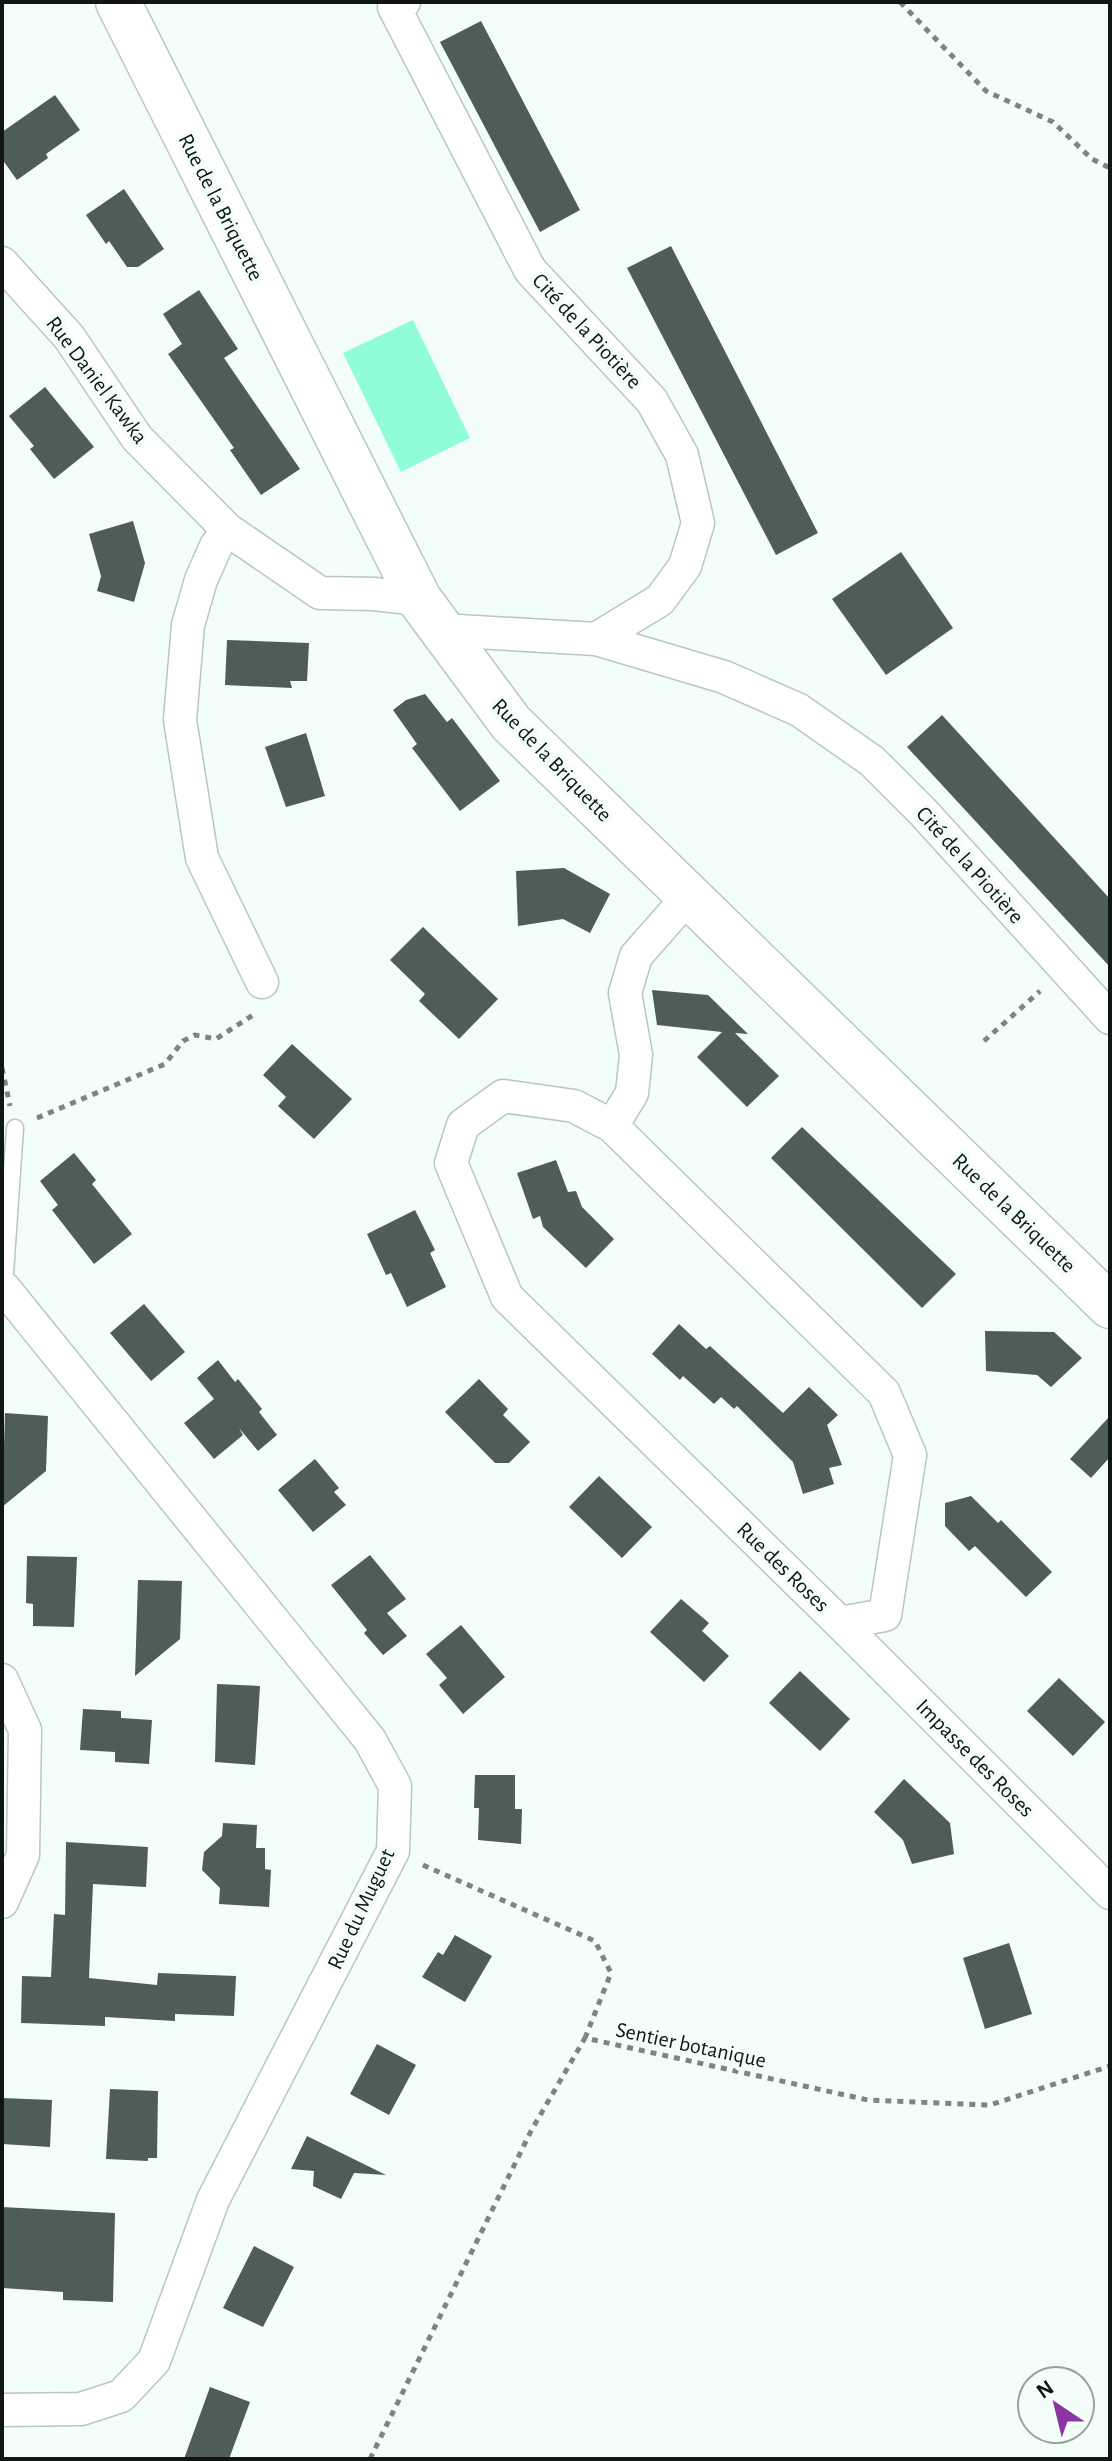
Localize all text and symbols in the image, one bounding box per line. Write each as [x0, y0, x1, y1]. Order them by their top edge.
street label: Rue de la Briquette [175, 130, 267, 284]
street label: Cité de la Piotière [528, 269, 646, 393]
street label: Rue Daniel Kawka [42, 312, 152, 448]
street label: Rue de la Briquette [488, 694, 616, 826]
street label: Cité de la Piotière [912, 802, 1028, 928]
street label: Rue de la Briquette [948, 1149, 1080, 1277]
street label: Rue des Roses [733, 1518, 833, 1616]
street label: Impasse des Roses [912, 1695, 1038, 1821]
street label: Rue du Muguet [324, 1845, 398, 1973]
street label: Sentier botanique [614, 2018, 768, 2072]
north arrow [1016, 2365, 1096, 2445]
text: N [1033, 2376, 1058, 2403]

